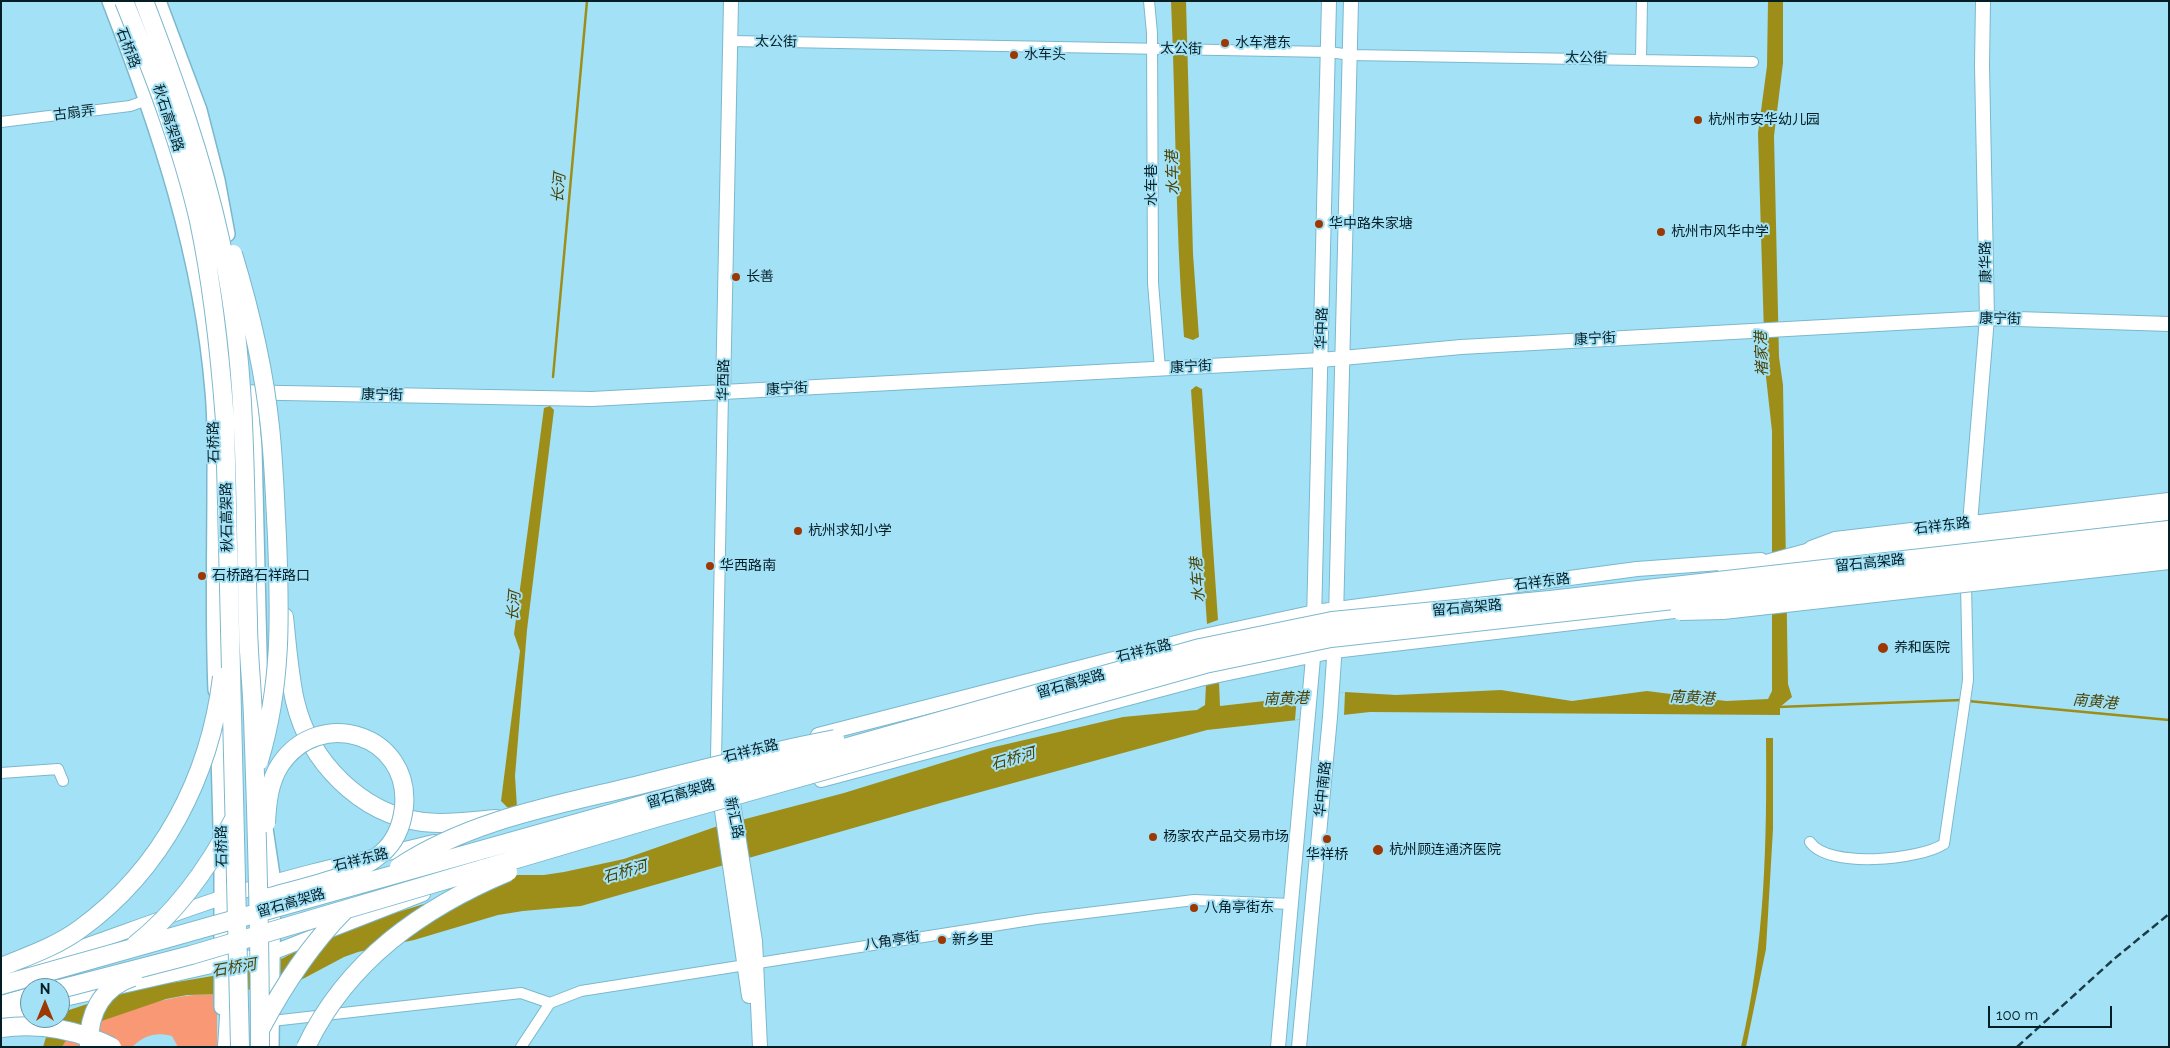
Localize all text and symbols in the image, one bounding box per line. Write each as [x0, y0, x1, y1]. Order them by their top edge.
street label: 石桥路 [113, 25, 143, 71]
street label: 太公街 [755, 33, 797, 51]
place label: 水车港东 [1235, 35, 1291, 51]
marker: 水车港东 [1219, 37, 1231, 49]
street label: 太公街 [1160, 40, 1202, 58]
place label: 水车头 [1024, 47, 1066, 63]
marker: 水车头 [1008, 49, 1020, 61]
street label: 太公街 [1565, 49, 1607, 67]
street label: 秋石高架路 [149, 82, 187, 154]
street label: 古扇弄 [52, 102, 96, 124]
place label: 杭州市安华幼儿园 [1708, 112, 1820, 128]
marker: 杭州市安华幼儿园 [1692, 114, 1704, 126]
water label: 水车港 [1163, 150, 1183, 196]
street label: 水车巷 [1144, 164, 1160, 206]
water label: 长河 [549, 172, 569, 204]
place label: 华中路朱家塘 [1329, 216, 1413, 232]
marker: 华中路朱家塘 [1313, 218, 1325, 230]
place label: 杭州市风华中学 [1671, 224, 1769, 240]
marker: 杭州市风华中学 [1655, 226, 1667, 238]
street label: 康华路 [1977, 241, 1995, 283]
place label: 长善 [746, 269, 774, 285]
marker: 长善 [730, 271, 742, 283]
street label: 华中路 [1313, 307, 1331, 349]
street label: 康宁街 [1979, 310, 2021, 328]
street label: 康宁街 [1574, 330, 1616, 348]
water label: 褚家港 [1752, 331, 1772, 377]
street label: 康宁街 [1170, 358, 1212, 376]
street label: 华西路 [715, 359, 733, 401]
street label: 康宁街 [766, 380, 808, 398]
street label: 康宁街 [361, 386, 403, 404]
street label: 石桥路 [205, 421, 223, 463]
street label: 秋石高架路 [218, 482, 236, 552]
street label: 石祥东路 [1913, 514, 1971, 538]
place label: 杭州求知小学 [808, 523, 892, 539]
marker: 杭州求知小学 [792, 525, 804, 537]
street label: 留石高架路 [1834, 551, 1906, 575]
water label: 水车港 [1187, 557, 1209, 603]
place label: 华西路南 [720, 558, 776, 574]
marker: 华西路南 [704, 560, 716, 572]
place label: 石桥路石祥路口 [212, 568, 310, 584]
marker: 石桥路石祥路口 [196, 570, 208, 582]
street label: 石祥东路 [1513, 570, 1571, 594]
water label: 长河 [504, 590, 524, 622]
street label: 留石高架路 [1431, 597, 1503, 619]
street label: 石祥东路 [1115, 636, 1173, 666]
place label: 养和医院 [1894, 640, 1950, 656]
marker: 养和医院 [1876, 641, 1890, 655]
street label: 留石高架路 [1035, 666, 1107, 702]
water label: 南黄港 [1669, 688, 1715, 708]
water label: 南黄港 [1263, 689, 1309, 709]
water label: 南黄港 [2072, 691, 2118, 713]
street label: 石祥东路 [722, 736, 780, 766]
water label: 石桥河 [989, 744, 1037, 774]
street label: 华中南路 [1312, 760, 1334, 818]
street label: 留石高架路 [645, 776, 717, 812]
street label: 新汇路 [721, 796, 747, 840]
street label: 石桥路 [213, 825, 231, 867]
place label: 杨家农产品交易市场 [1163, 829, 1289, 845]
marker: 杨家农产品交易市场 [1147, 831, 1159, 843]
marker: 华祥桥 [1321, 833, 1333, 845]
place label: 杭州顾连通济医院 [1389, 842, 1501, 858]
marker: 杭州顾连通济医院 [1371, 843, 1385, 857]
street label: 石祥东路 [332, 845, 390, 875]
place label: 华祥桥 [1306, 847, 1348, 863]
water label: 石桥河 [601, 857, 649, 887]
street label: 留石高架路 [255, 885, 327, 921]
place label: 八角亭街东 [1204, 900, 1274, 916]
marker: 八角亭街东 [1188, 902, 1200, 914]
street label: 八角亭街 [863, 928, 921, 954]
place label: 新乡里 [952, 932, 994, 948]
marker: 新乡里 [936, 934, 948, 946]
water label: 石桥河 [210, 955, 258, 981]
north arrow [20, 978, 70, 1028]
text: N [40, 981, 50, 997]
scale bar [1990, 996, 2114, 1028]
text: 100 m [1996, 1006, 2038, 1024]

